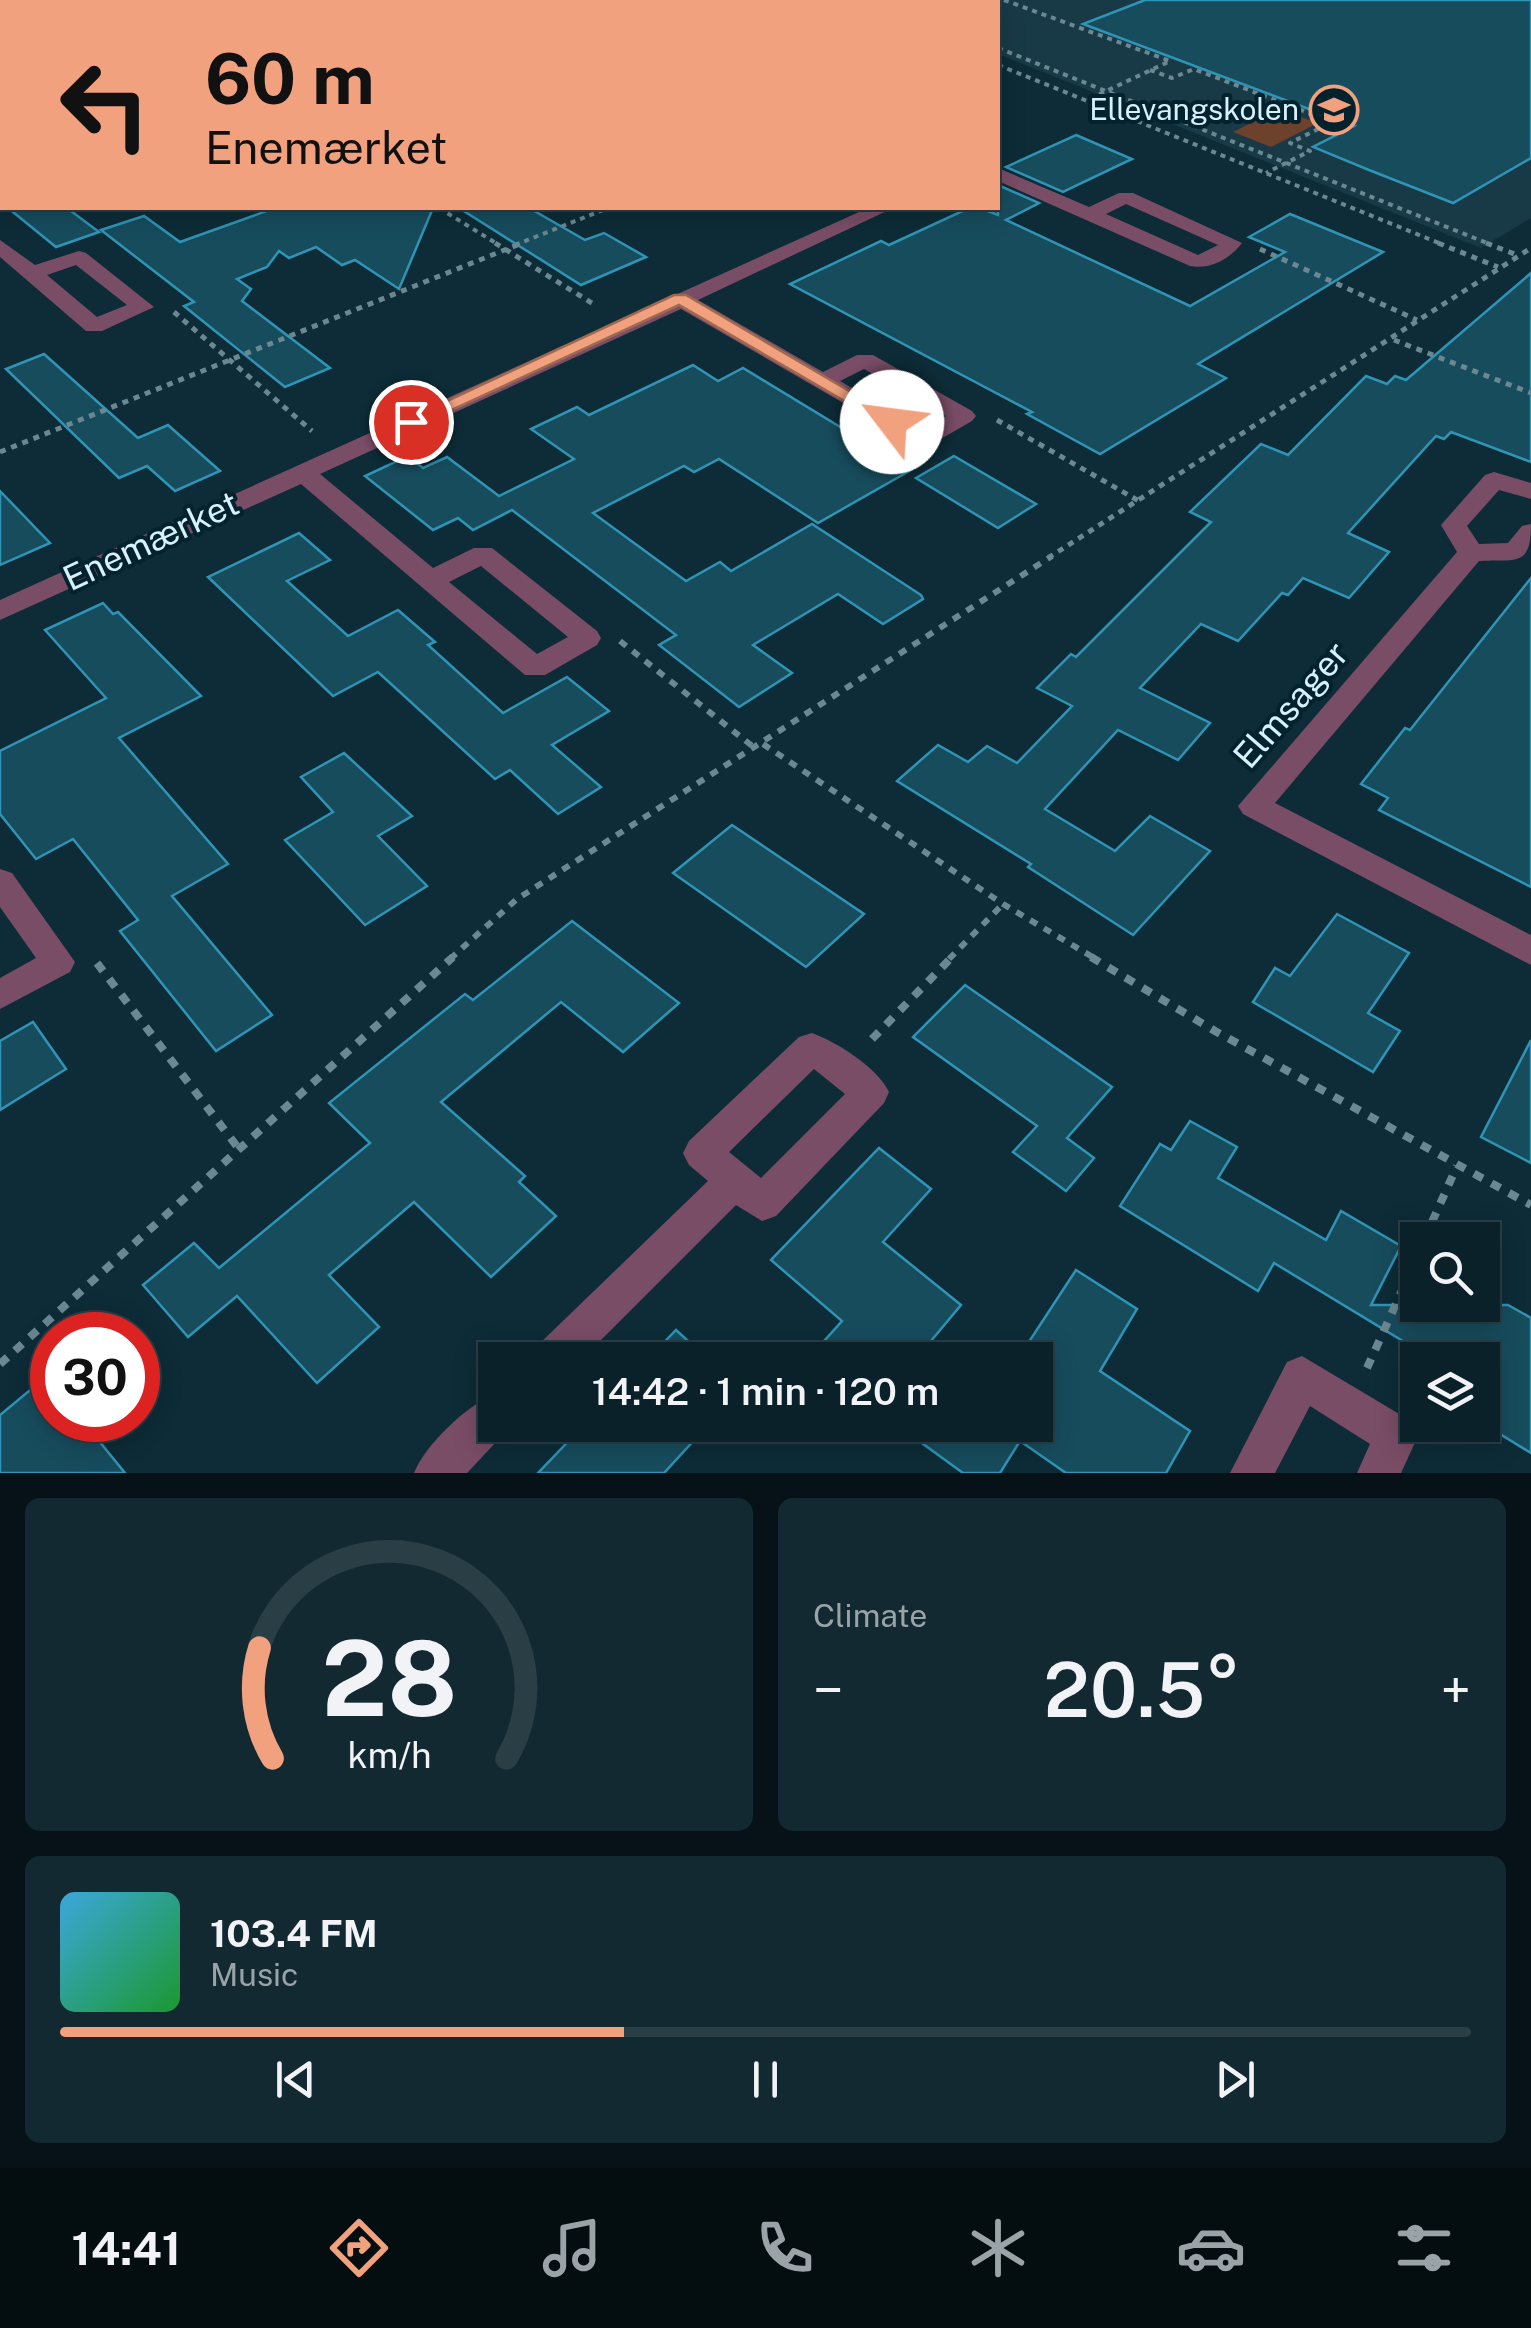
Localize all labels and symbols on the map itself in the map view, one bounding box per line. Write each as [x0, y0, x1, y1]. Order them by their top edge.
school or university icon: Ellevangskolen [1308, 84, 1360, 136]
place label: Ellevangskolen [1089, 91, 1299, 127]
position arrow [840, 370, 944, 474]
pin [369, 380, 454, 465]
street label: Enemærket [57, 482, 245, 599]
street label: Elmsager [1225, 633, 1356, 776]
speed limit sign: 30 [30, 1312, 160, 1442]

